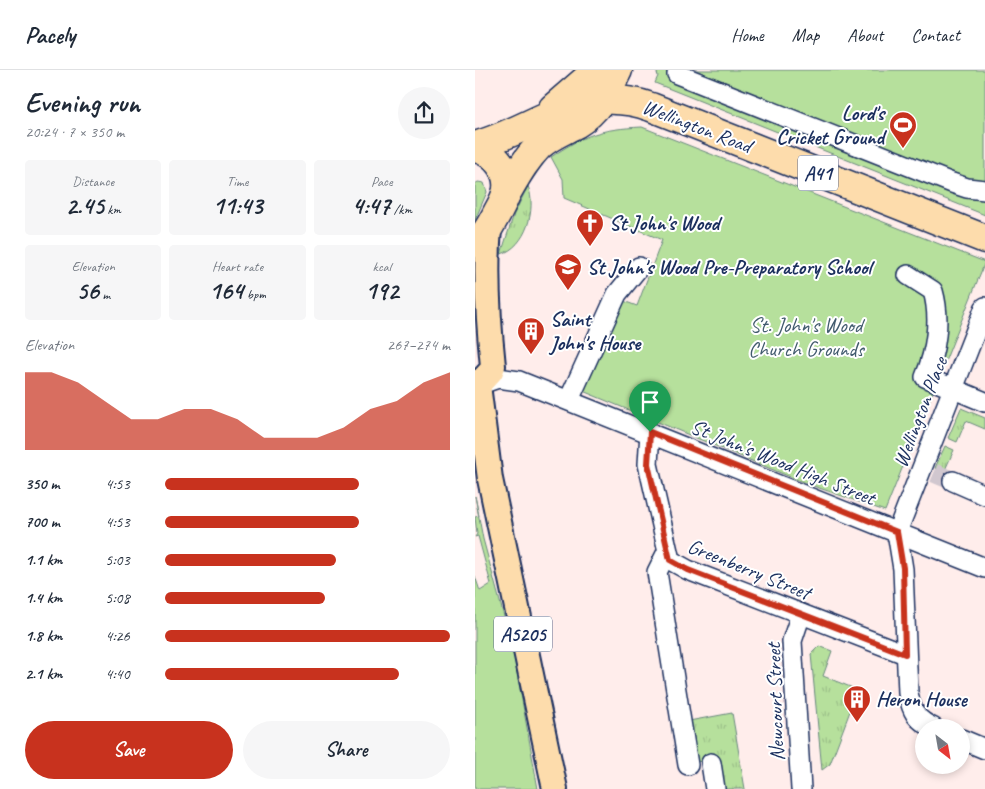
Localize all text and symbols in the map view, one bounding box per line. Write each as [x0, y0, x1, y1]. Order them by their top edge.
text: Pacely [25, 20, 75, 50]
text: Home [731, 24, 764, 46]
text: Map [792, 24, 819, 46]
text: About [847, 24, 883, 46]
text: Contact [911, 24, 960, 46]
text: Evening run [25, 85, 140, 120]
button: share [398, 87, 450, 139]
street label: Wellington Road [639, 93, 759, 160]
place label: Lord's Cricket Ground [776, 100, 888, 150]
sports icon: Lord's Cricket Ground [888, 110, 918, 149]
text: 20:24 · 7 × 350 m [25, 122, 124, 142]
road number: A41 [798, 156, 838, 190]
text: Distance [72, 173, 114, 190]
text: Time [227, 173, 248, 190]
text: Pace [371, 173, 393, 190]
text: 2.45 [65, 190, 104, 222]
text: 11:43 [213, 190, 262, 222]
text: 4:47 [352, 190, 390, 222]
text: km [104, 201, 121, 218]
text: /km [390, 201, 412, 218]
church icon: St John's Wood [575, 208, 605, 247]
place label: St John's Wood [609, 210, 723, 236]
school or university icon: St John's Wood Pre-Preparatory School [553, 252, 583, 291]
place label: St John's Wood Pre-Preparatory School [587, 254, 875, 280]
text: Elevation [72, 258, 115, 275]
text: Heart rate [212, 258, 263, 275]
text: kcal [373, 258, 391, 275]
text: 56 [76, 275, 99, 307]
text: 164 [209, 275, 243, 307]
text: 192 [365, 275, 399, 307]
text: m [99, 286, 110, 303]
text: bpm [243, 286, 266, 303]
place label: Saint John's House [548, 306, 642, 356]
park label: St. John's Wood Church Grounds [748, 312, 866, 362]
building icon: Saint John's House [516, 316, 546, 355]
text: Elevation [25, 335, 74, 355]
text: 267–274 m [387, 335, 450, 355]
street label: Wellington Place [887, 352, 953, 471]
pin [629, 381, 671, 432]
icon: arrive [636, 388, 664, 416]
street label: St John's Wood High Street [687, 413, 881, 512]
text: 350 m [25, 474, 59, 494]
text: 4:53 [105, 474, 130, 494]
text: 700 m [25, 512, 60, 532]
text: 4:53 [105, 512, 130, 532]
street label: Greenberry Street [684, 533, 817, 607]
text: 1.1 km [25, 550, 62, 570]
text: 5:03 [105, 550, 130, 570]
text: 1.4 km [25, 588, 62, 608]
text: 5:08 [105, 588, 130, 608]
road number: A5205 [494, 616, 552, 652]
text: 1.8 km [25, 626, 62, 646]
text: 4:26 [105, 626, 130, 646]
street label: Newcourt Street [760, 641, 790, 761]
text: 2.1 km [25, 664, 62, 684]
text: 4:40 [105, 664, 130, 684]
building icon: Heron House [842, 684, 872, 723]
place label: Heron House [876, 686, 969, 712]
north arrow [915, 719, 970, 774]
map controls [915, 719, 970, 774]
button: Save [25, 721, 233, 779]
button: Share [243, 721, 450, 779]

